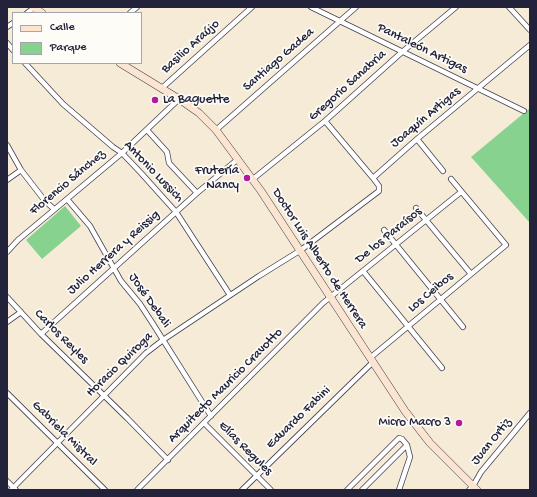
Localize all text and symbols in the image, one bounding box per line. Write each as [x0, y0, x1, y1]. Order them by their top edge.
legend [12, 12, 142, 64]
street label: Basilio Araújo [159, 17, 223, 77]
street label: Pantaleón Artigas [374, 20, 470, 78]
text: Calle [50, 21, 75, 35]
street label: Santiago Gadea [240, 25, 318, 95]
text: Parque [50, 41, 87, 55]
street label: Gregorio Sanabria [306, 47, 390, 125]
street label: Joaquín Artigas [388, 84, 464, 152]
place label: La Baguette [163, 92, 229, 108]
marker: La Baguette [150, 95, 160, 105]
street label: Antonio Lussich [120, 138, 186, 206]
street label: Florencio Sánchez [27, 147, 109, 219]
place label: Frutería Nancy [195, 163, 239, 194]
marker: Frutería Nancy [242, 173, 252, 183]
street label: Doctor Luis Alberto de Herrera [268, 186, 370, 332]
street label: De los Paraísos [353, 204, 425, 268]
street label: Julio Herrera y Reissig [65, 207, 163, 299]
street label: Los Ceibos [405, 270, 457, 316]
street label: José Debali [124, 271, 174, 331]
street label: Carlos Reyles [31, 307, 91, 367]
street label: Arquitecto Mauricio Cravotto [165, 325, 287, 447]
street label: Horacio Quiroga [83, 329, 157, 401]
street label: Eduardo Fabini [264, 383, 334, 453]
street label: Gabriela Mistral [28, 398, 100, 470]
place label: Micro Macro 3 [378, 415, 451, 431]
street label: Juan Ortiz [468, 415, 516, 469]
marker: Micro Macro 3 [454, 418, 464, 428]
street label: Elías Regules [215, 419, 275, 479]

